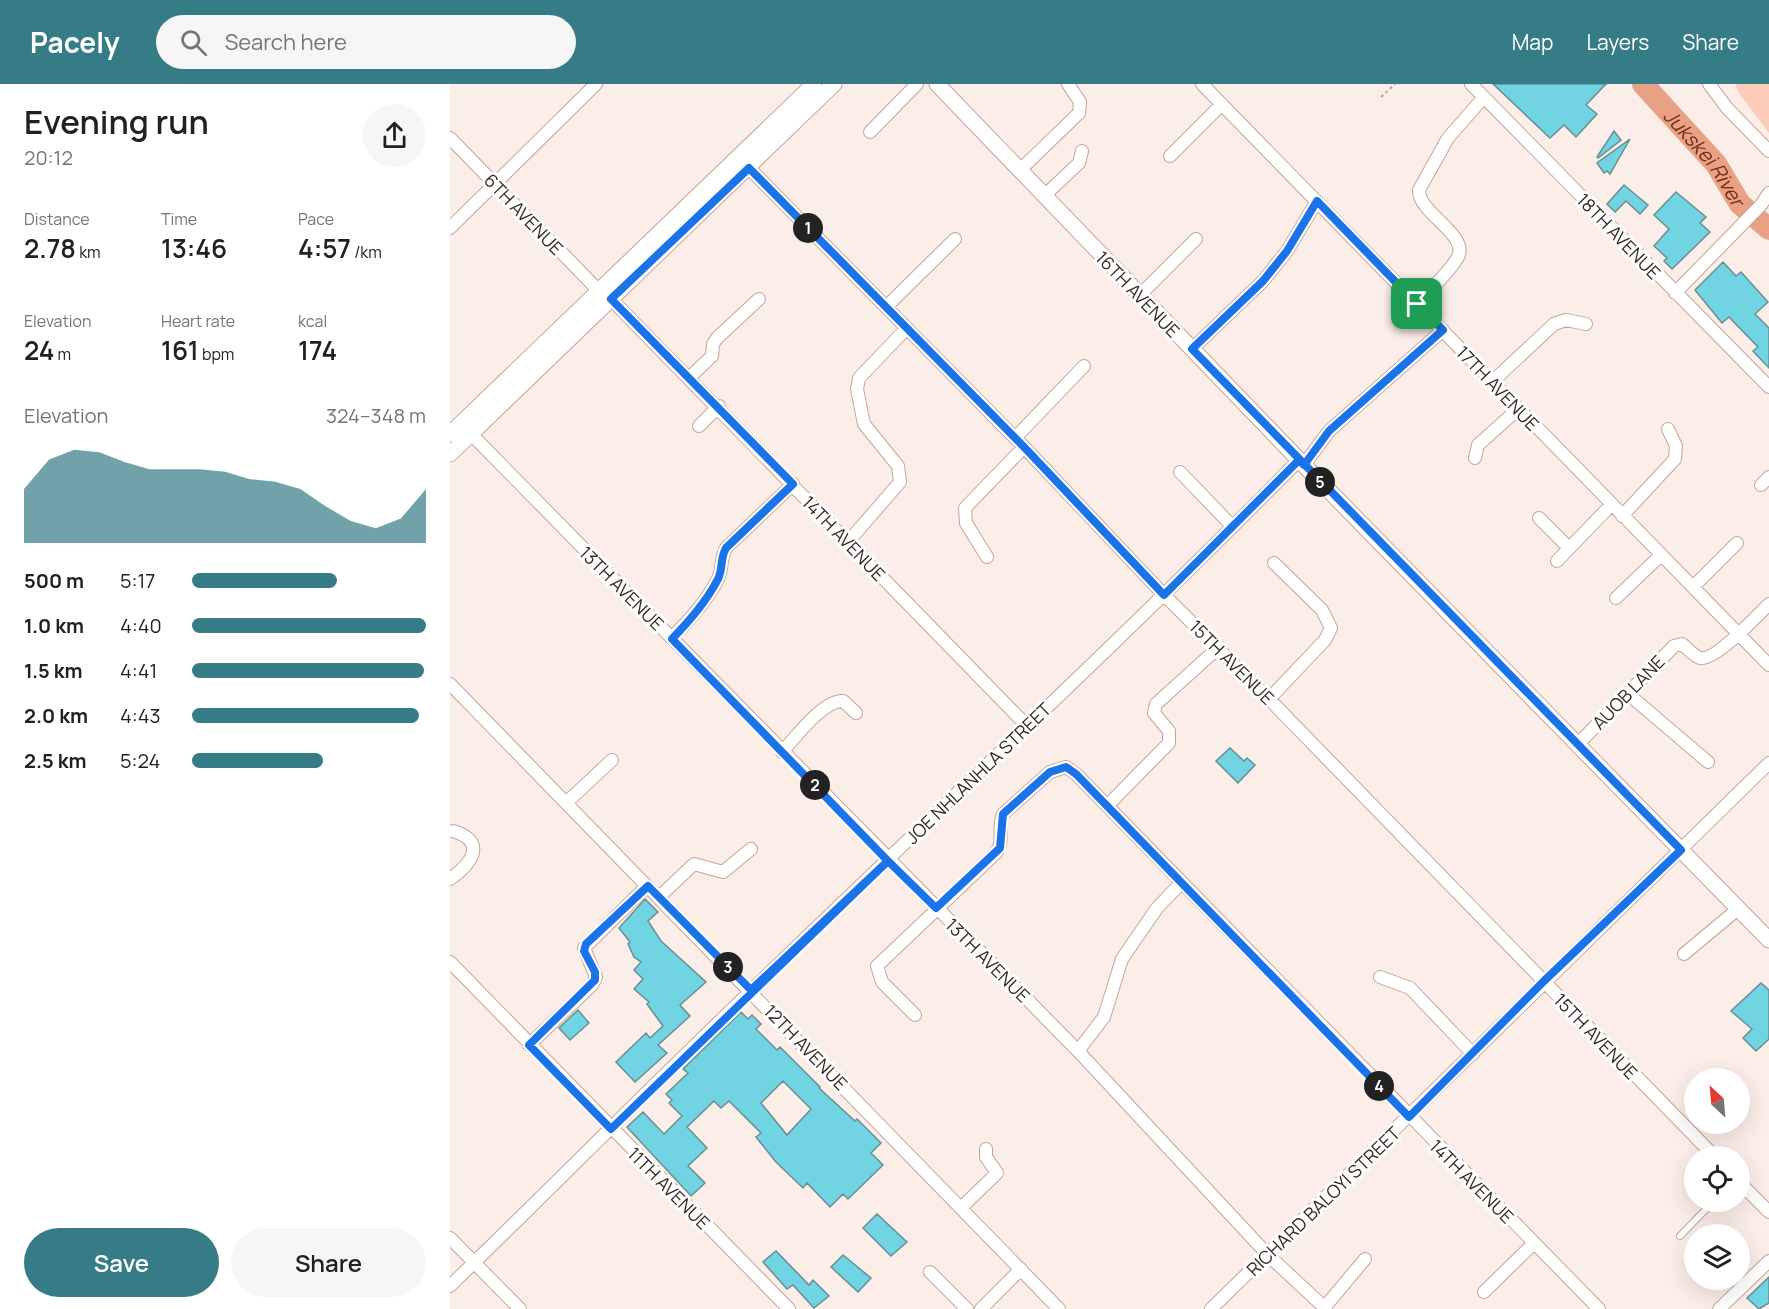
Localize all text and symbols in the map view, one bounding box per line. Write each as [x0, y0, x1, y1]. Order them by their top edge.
search box [156, 15, 576, 69]
text: Pacely [30, 23, 120, 61]
icon: search [177, 26, 210, 59]
text: Search here [225, 27, 347, 57]
text: Map [1512, 28, 1553, 56]
text: Layers [1586, 28, 1649, 56]
text: Share [1682, 28, 1739, 56]
text: Evening run [24, 99, 209, 144]
water label: Jukskei River [1658, 102, 1753, 213]
button: share [363, 104, 426, 167]
text: 20:12 [24, 144, 73, 171]
street label: 6TH AVENUE [479, 168, 569, 260]
street label: 18TH AVENUE [1572, 188, 1666, 284]
text: Distance [24, 208, 90, 230]
text: Time [161, 208, 197, 230]
text: Pace [298, 208, 334, 230]
pin: 1 [793, 213, 823, 243]
text: 1 [804, 217, 812, 239]
text: 2.78 [24, 230, 76, 266]
text: 13:46 [161, 230, 227, 266]
text: 4:57 [298, 230, 351, 266]
text: km [76, 241, 101, 263]
text: /km [351, 241, 382, 263]
street label: 16TH AVENUE [1091, 246, 1185, 342]
pin [1391, 278, 1442, 329]
icon: arrive [1400, 287, 1433, 320]
text: Elevation [24, 310, 92, 332]
text: Heart rate [161, 310, 235, 332]
text: kcal [298, 310, 327, 332]
text: 24 [24, 332, 54, 368]
text: 161 [161, 332, 199, 368]
text: 174 [298, 332, 337, 368]
street label: 17TH AVENUE [1451, 340, 1545, 436]
text: m [54, 343, 71, 365]
text: bpm [199, 343, 234, 365]
text: Elevation [24, 402, 108, 429]
text: 324–348 m [326, 402, 426, 429]
pin: 5 [1305, 467, 1335, 497]
text: 5 [1315, 471, 1325, 493]
street label: 14TH AVENUE [797, 490, 891, 586]
street label: 13TH AVENUE [575, 541, 669, 635]
text: 500 m [24, 567, 84, 594]
text: 5:17 [120, 567, 155, 594]
text: 1.0 km [24, 612, 84, 639]
text: 4:40 [120, 612, 162, 639]
street label: 15TH AVENUE [1184, 614, 1280, 710]
street label: AUOB LANE [1587, 650, 1669, 734]
text: 1.5 km [24, 657, 83, 684]
text: 4:41 [120, 657, 157, 684]
street label: JOE NHLANHLA STREET [900, 697, 1056, 849]
text: 2.0 km [24, 702, 88, 729]
text: 4:43 [120, 702, 161, 729]
text: 2.5 km [24, 747, 86, 774]
text: 5:24 [120, 747, 160, 774]
pin: 2 [800, 770, 830, 800]
text: 2 [810, 774, 820, 796]
street label: 13TH AVENUE [941, 913, 1035, 1007]
pin: 3 [713, 952, 743, 982]
text: 3 [723, 956, 733, 978]
street label: 15TH AVENUE [1549, 988, 1643, 1084]
street label: 12TH AVENUE [759, 999, 853, 1095]
north arrow [1684, 1068, 1750, 1134]
map controls [1684, 1068, 1750, 1290]
pin: 4 [1364, 1071, 1394, 1101]
text: 4 [1374, 1075, 1384, 1097]
street label: RICHARD BALOYI STREET [1241, 1121, 1405, 1281]
street label: 14TH AVENUE [1425, 1134, 1519, 1228]
street label: 11TH AVENUE [623, 1142, 715, 1234]
button: locate [1684, 1146, 1750, 1212]
button: layers [1684, 1224, 1750, 1290]
button: Save [24, 1228, 219, 1297]
button: Share [231, 1228, 426, 1297]

